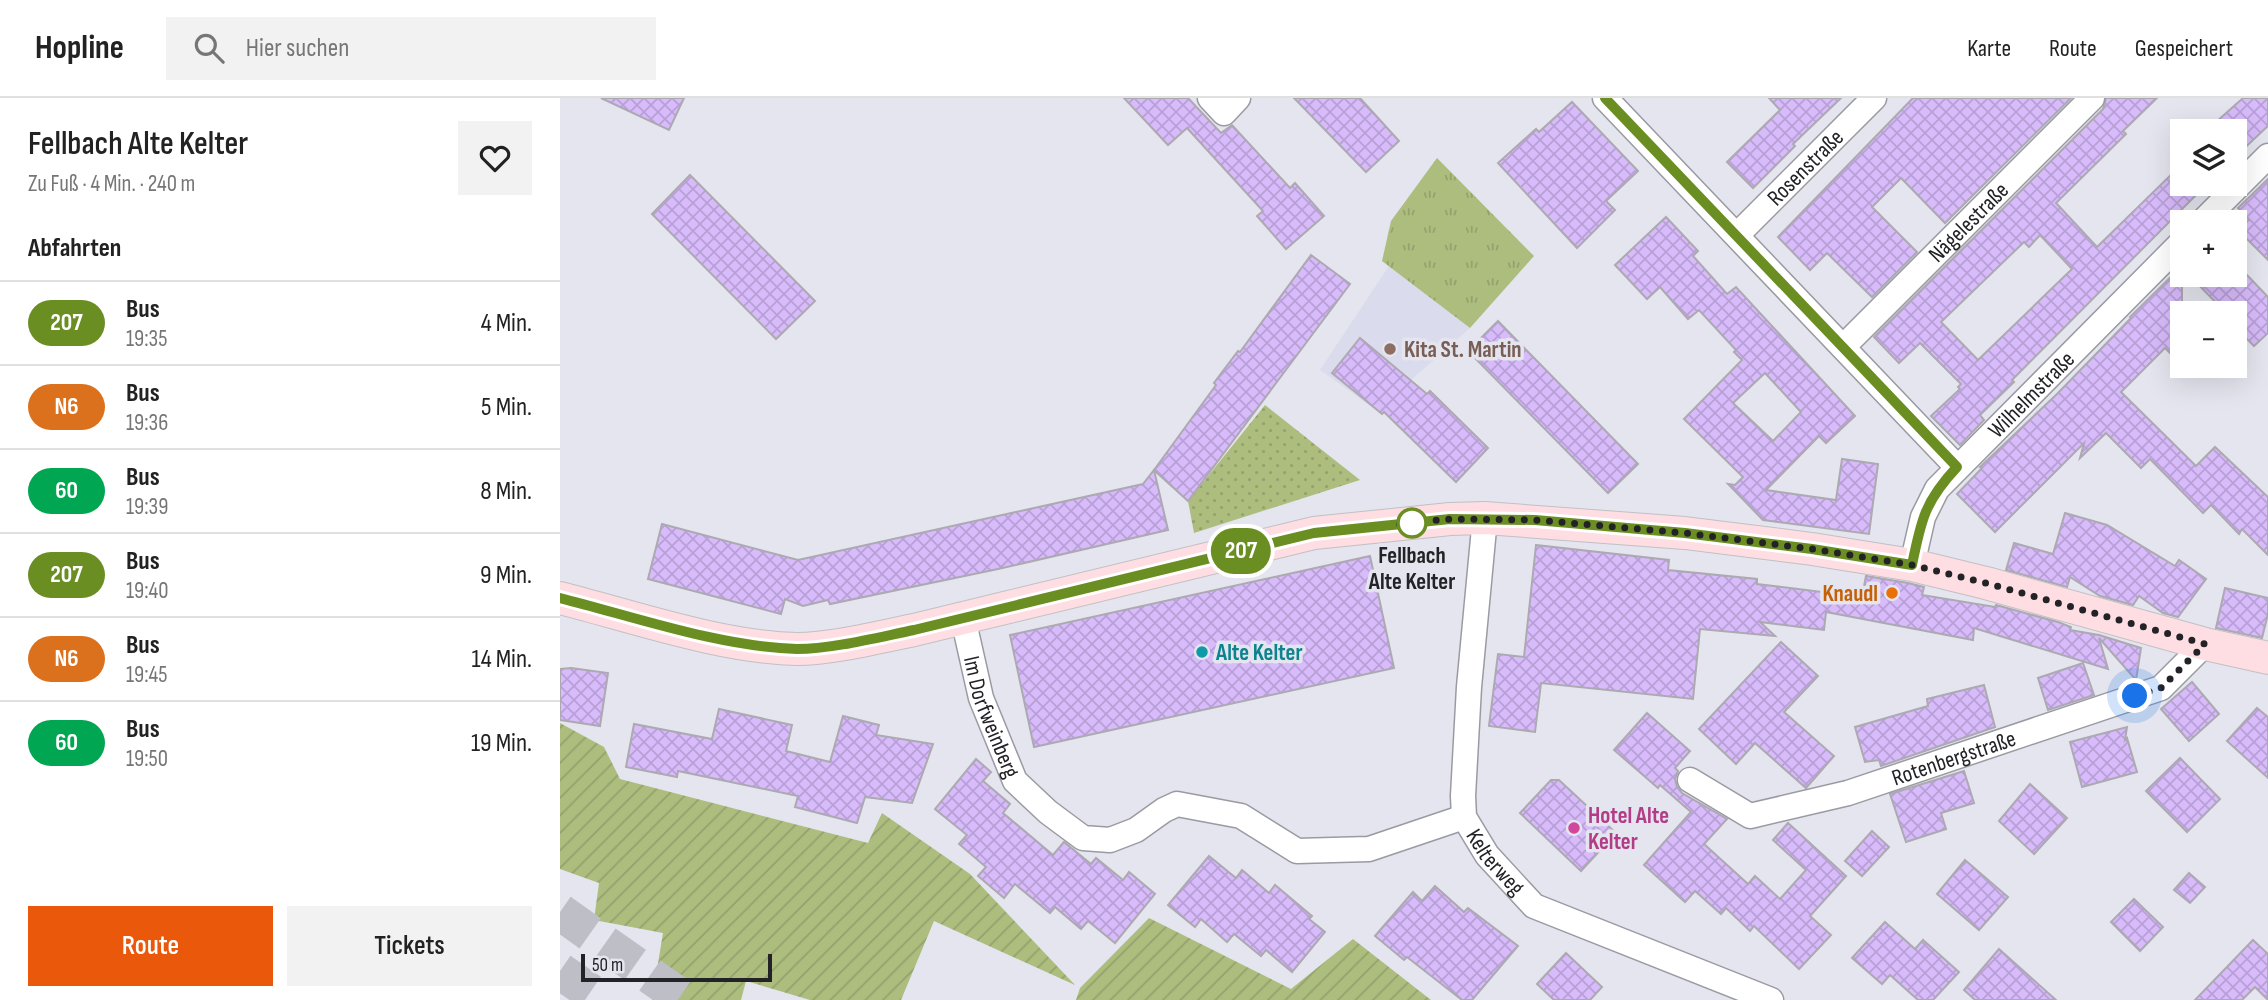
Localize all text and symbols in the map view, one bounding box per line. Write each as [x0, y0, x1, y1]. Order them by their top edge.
search box [166, 17, 656, 80]
text: Hopline [35, 28, 124, 68]
icon: search [190, 29, 228, 67]
text: Hier suchen [246, 33, 349, 64]
text: Karte [1967, 34, 2011, 63]
text: Route [2049, 34, 2097, 63]
text: Gespeichert [2135, 34, 2233, 63]
map controls [2170, 119, 2247, 378]
button: layers [2170, 119, 2247, 196]
button: heart [458, 121, 532, 195]
text: Fellbach Alte Kelter [28, 124, 248, 164]
street label: Rosenstraße [1762, 124, 1850, 212]
text: Zu Fuß · 4 Min. · 240 m [28, 170, 195, 198]
street label: Nägelestraße [1923, 177, 2015, 268]
button: + [2170, 210, 2247, 287]
text: Abfahrten [28, 233, 121, 264]
text: Bus [126, 294, 160, 325]
button: − [2170, 301, 2247, 378]
text: 207 [50, 308, 83, 337]
text: 4 Min. [481, 308, 532, 339]
text: 19:35 [126, 325, 167, 353]
place label: Kita St. Martin [1404, 336, 1522, 364]
marker: Kita St. Martin [1382, 341, 1398, 357]
street label: Wilhelmstraße [1983, 346, 2081, 444]
text: Bus [126, 378, 160, 409]
text: N6 [54, 392, 79, 421]
text: 5 Min. [481, 392, 532, 423]
text: 19:36 [126, 409, 168, 437]
text: Bus [126, 462, 160, 493]
text: 60 [55, 476, 78, 505]
text: 8 Min. [480, 476, 532, 507]
text: 19:39 [126, 493, 168, 521]
marker: Fellbach Alte Kelter [1397, 508, 1427, 538]
line badge: 207 [1201, 528, 1281, 574]
text: 207 [1225, 536, 1257, 565]
place label: Fellbach Alte Kelter [1368, 542, 1455, 596]
text: Bus [126, 546, 160, 577]
text: 207 [50, 560, 83, 589]
text: 9 Min. [480, 560, 532, 591]
text: 19:40 [126, 577, 168, 605]
place label: Knaudl [1822, 580, 1878, 608]
marker: Knaudl [1884, 585, 1900, 601]
text: Bus [126, 630, 160, 661]
place label: Alte Kelter [1215, 639, 1303, 667]
text: N6 [54, 644, 79, 673]
text: 14 Min. [472, 644, 532, 675]
marker: Alte Kelter [1194, 644, 1210, 660]
street label: Im Dorfweinberg [957, 653, 1025, 782]
text: 19:45 [126, 661, 168, 689]
your location [2117, 678, 2152, 713]
text: Bus [126, 714, 160, 745]
street label: Rotenbergstraße [1888, 725, 2020, 792]
text: 60 [55, 728, 78, 757]
text: 19 Min. [471, 728, 532, 759]
text: 19:50 [126, 745, 168, 773]
place label: Hotel Alte Kelter [1588, 802, 1669, 856]
marker: Hotel Alte Kelter [1566, 820, 1582, 836]
street label: Kelterweg [1460, 824, 1530, 902]
button: Route [28, 906, 273, 986]
button: Tickets [287, 906, 532, 986]
scale bar [581, 951, 772, 983]
text: 50 m [592, 954, 623, 977]

